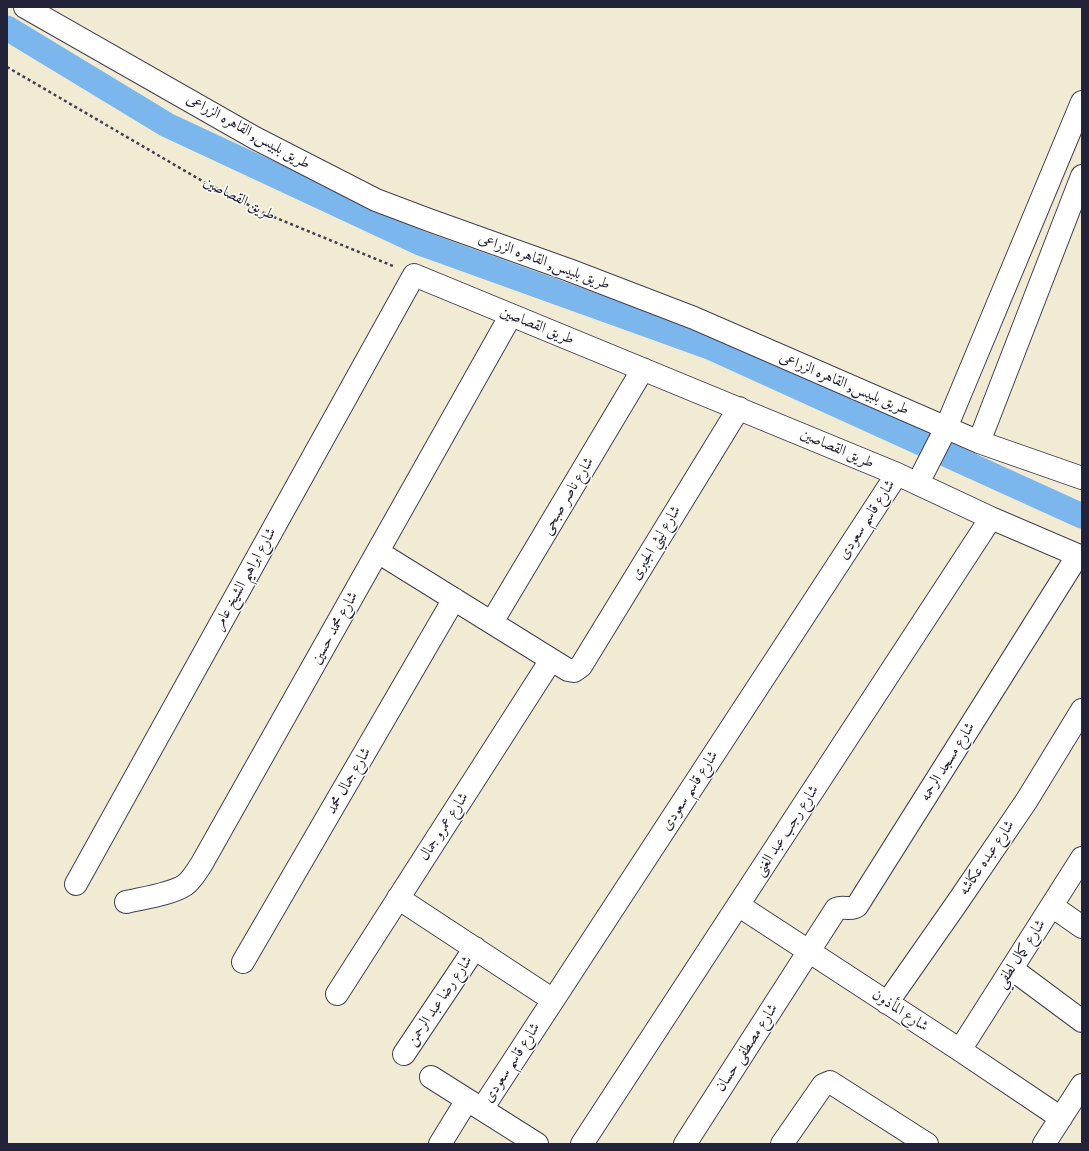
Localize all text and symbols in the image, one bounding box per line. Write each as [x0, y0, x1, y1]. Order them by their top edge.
street label: طريق بلبيس, القاهره الزراعى [183, 90, 313, 174]
street label: طريق القصاصين [200, 173, 278, 225]
street label: طريق بلبيس, القاهره الزراعى [476, 230, 612, 294]
street label: طريق القصاصين [497, 303, 577, 349]
street label: طريق بلبيس, القاهره الزراعى [777, 349, 911, 419]
street label: طريق القصاصين [797, 425, 877, 473]
street label: شارع ناصر صبحى [538, 454, 598, 538]
street label: شارع قاسم سعودى [835, 477, 899, 563]
street label: شارع ليثي الجبرى [627, 503, 685, 583]
street label: شارع ابراهيم الشيخ عامر [210, 525, 280, 633]
street label: شارع محمد حسين [308, 589, 362, 667]
street label: شارع مسجد الرحمه [917, 719, 979, 805]
street label: شارع جمال محمد [323, 744, 375, 818]
street label: شارع قاسم سعودى [658, 748, 722, 834]
street label: شارع رجب عبد الغنى [751, 782, 823, 880]
street label: شارع عمرو جمال [415, 790, 473, 864]
street label: شارع عبده عكاشه [955, 817, 1019, 899]
street label: شارع كمال لطفي [992, 916, 1050, 992]
street label: شارع رضا عبد الرحمن [403, 953, 477, 1049]
street label: شارع المأذون [868, 986, 932, 1036]
street label: شارع مصطفى حسان [712, 1001, 782, 1095]
street label: شارع قاسم سعودى [480, 1020, 544, 1106]

